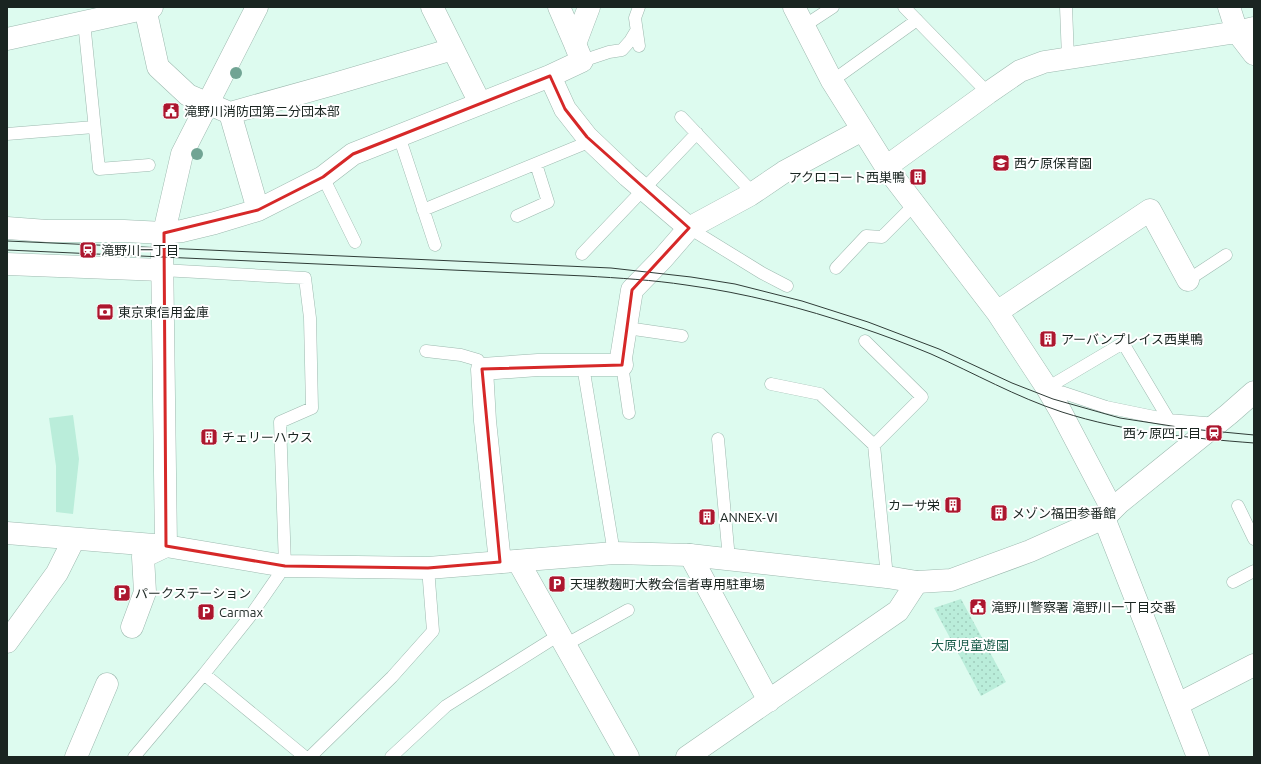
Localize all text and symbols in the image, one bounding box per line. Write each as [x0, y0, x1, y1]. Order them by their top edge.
public building icon: 滝野川消防団第二分団本部 [161, 101, 181, 121]
place label: 滝野川消防団第二分団本部 [184, 104, 340, 118]
school or university icon: 西ケ原保育園 [991, 153, 1011, 173]
place label: 西ケ原保育園 [1014, 156, 1092, 170]
building icon: アクロコート西巣鴨 [908, 167, 928, 187]
place label: アクロコート西巣鴨 [789, 170, 905, 184]
station icon: 滝野川一丁目 [78, 240, 98, 260]
place label: 滝野川一丁目 [101, 243, 179, 257]
bank icon: 東京東信用金庫 [95, 302, 115, 322]
place label: 東京東信用金庫 [118, 305, 209, 319]
building icon: アーバンプレイス西巣鴨 [1038, 329, 1058, 349]
place label: アーバンプレイス西巣鴨 [1061, 332, 1203, 346]
station icon: 西ヶ原四丁目 [1204, 423, 1224, 443]
place label: 西ヶ原四丁目 [1123, 426, 1201, 440]
building icon: チェリーハウス [199, 427, 219, 447]
place label: チェリーハウス [222, 430, 313, 444]
building icon: カーサ栄 [943, 495, 963, 515]
place label: カーサ栄 [888, 498, 940, 512]
building icon: メゾン福田参番館 [989, 503, 1009, 523]
place label: メゾン福田参番館 [1012, 506, 1116, 520]
building icon: ANNEX-Ⅵ [697, 507, 717, 527]
place label: ANNEX-Ⅵ [720, 510, 779, 524]
parking icon: 天理教麹町大教会信者専用駐車場 [547, 574, 567, 594]
place label: 天理教麹町大教会信者専用駐車場 [570, 577, 765, 591]
parking icon: パークステーション [112, 583, 132, 603]
place label: パークステーション [135, 586, 251, 600]
public building icon: 滝野川警察署 滝野川一丁目交番 [968, 597, 988, 617]
place label: 滝野川警察署 滝野川一丁目交番 [991, 600, 1176, 614]
parking icon: Carmax [196, 602, 216, 622]
place label: Carmax [219, 605, 263, 619]
park label: 大原児童遊園 [931, 638, 1009, 652]

